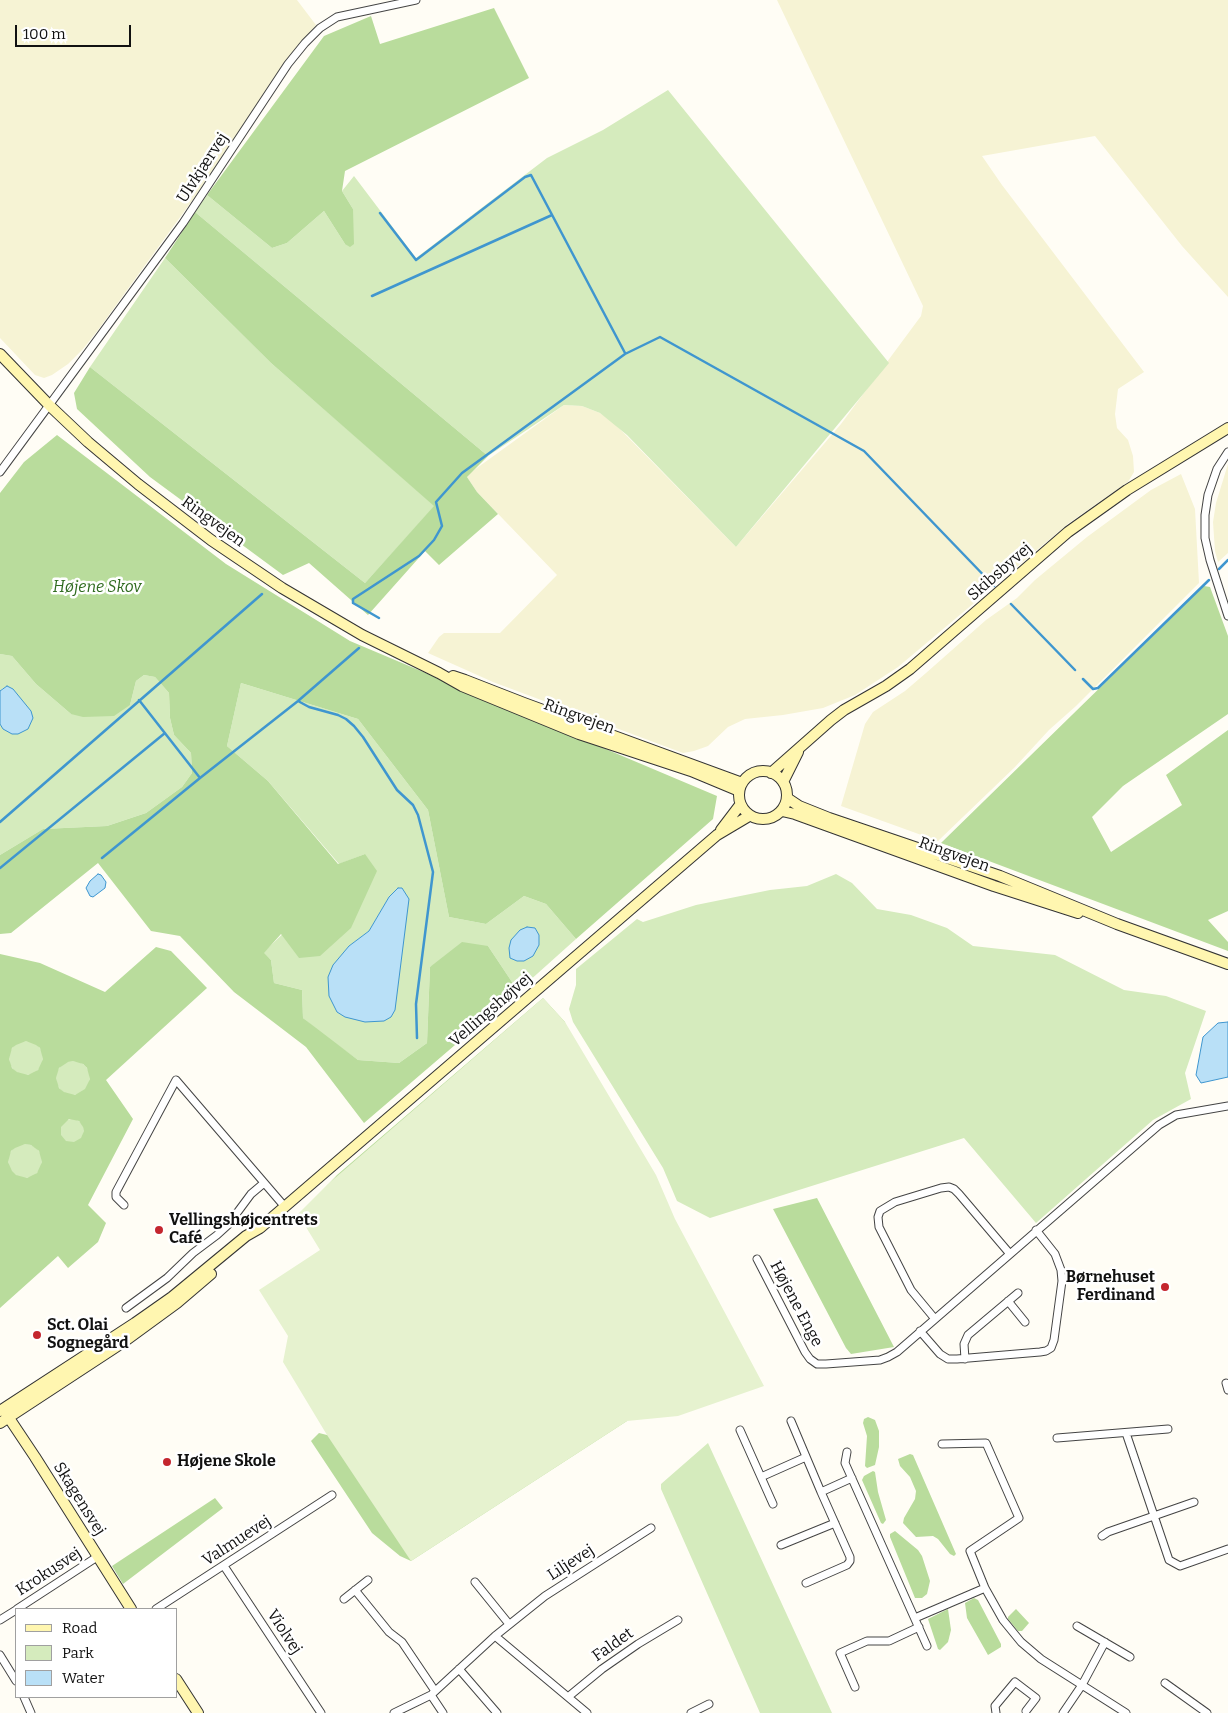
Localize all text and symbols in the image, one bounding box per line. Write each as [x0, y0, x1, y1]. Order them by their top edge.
scale bar [18, 15, 134, 47]
text: 100 m [23, 25, 66, 43]
street label: Ulvkjærvej [173, 129, 233, 207]
street label: Ringvejen [178, 493, 248, 551]
street label: Skibsbyvej [964, 539, 1036, 605]
park label: Højene Skov [53, 578, 141, 598]
street label: Ringvejen [541, 695, 617, 739]
street label: Ringvejen [916, 833, 992, 877]
street label: Vellingshøjvej [446, 969, 536, 1051]
place label: Vellingshøjcentrets Café [169, 1211, 318, 1249]
marker: Vellingshøjcentrets Café [153, 1224, 165, 1236]
street label: Højene Enge [765, 1258, 827, 1350]
place label: Børnehuset Ferdinand [1066, 1268, 1155, 1306]
marker: Børnehuset Ferdinand [1159, 1281, 1171, 1293]
place label: Sct. Olai Sognegård [47, 1316, 129, 1354]
marker: Sct. Olai Sognegård [31, 1329, 43, 1341]
place label: Højene Skole [177, 1452, 276, 1472]
marker: Højene Skole [161, 1456, 173, 1468]
street label: Skagensvej [49, 1459, 109, 1539]
street label: Valmuevej [199, 1512, 275, 1570]
street label: Liljevej [544, 1541, 598, 1585]
street label: Krokusvej [13, 1544, 85, 1600]
street label: Violvej [262, 1606, 306, 1658]
legend [15, 1608, 178, 1698]
text: Road [62, 1619, 97, 1637]
street label: Faldet [589, 1624, 637, 1666]
text: Park [62, 1644, 94, 1662]
text: Water [62, 1669, 104, 1687]

